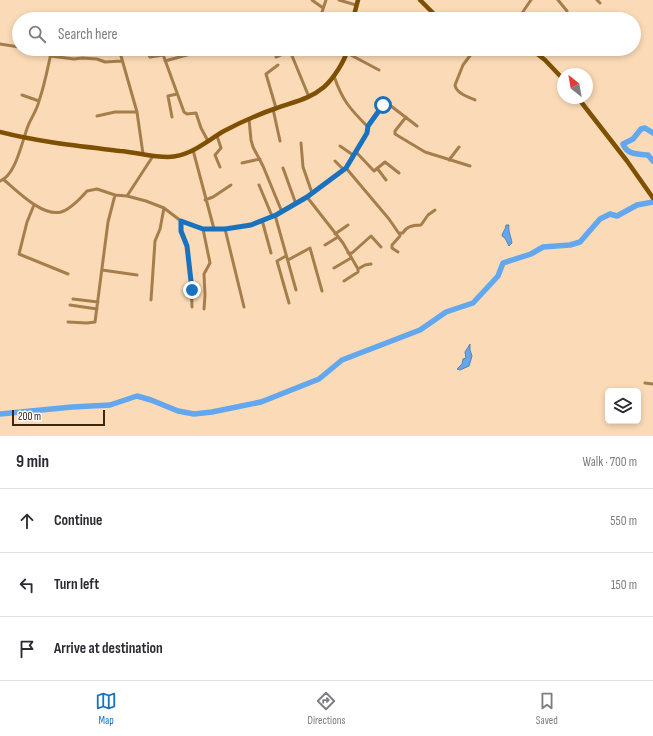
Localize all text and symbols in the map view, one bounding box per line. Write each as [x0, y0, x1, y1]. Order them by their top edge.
search box [12, 12, 641, 56]
icon: search [26, 23, 48, 45]
text: Search here [58, 25, 118, 44]
north arrow [557, 68, 593, 104]
route start [374, 96, 392, 114]
route end [183, 281, 201, 299]
map controls [605, 388, 641, 424]
button: layers [605, 388, 641, 424]
scale bar [12, 408, 105, 427]
text: 200 m [18, 410, 41, 423]
text: 9 min [16, 452, 49, 472]
text: Walk · 700 m [583, 454, 637, 470]
icon: ahead [16, 510, 38, 532]
text: Continue [54, 511, 103, 530]
text: 550 m [610, 513, 637, 529]
icon: left [16, 574, 38, 596]
text: Turn left [54, 575, 99, 594]
text: 150 m [611, 577, 637, 593]
icon: arrive [16, 638, 38, 660]
text: Arrive at destination [54, 639, 163, 658]
tab: Map [95, 690, 117, 727]
tab: Directions [308, 690, 345, 727]
tab: Saved [536, 690, 558, 727]

